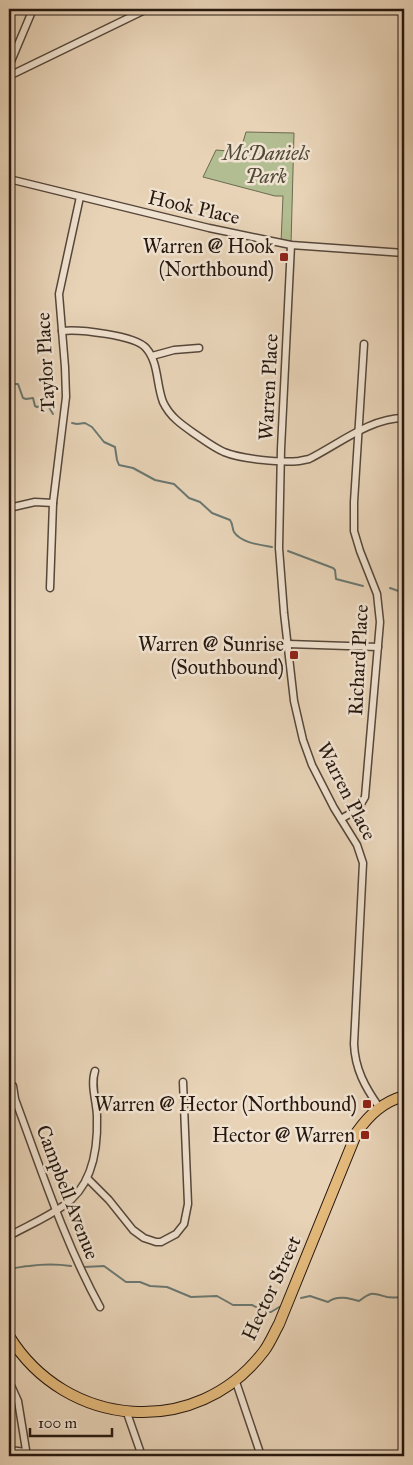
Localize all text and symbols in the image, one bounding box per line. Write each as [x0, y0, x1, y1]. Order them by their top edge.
park label: McDaniels Park [220, 141, 311, 188]
street label: Hook Place [146, 185, 242, 229]
place label: Warren @ Hook (Northbound) [143, 234, 275, 282]
marker: Warren @ Hook (Northbound) [278, 251, 290, 263]
street label: Taylor Place [30, 312, 60, 412]
street label: Warren Place [253, 333, 283, 441]
street label: Richard Place [343, 604, 373, 716]
place label: Warren @ Sunrise (Southbound) [138, 632, 284, 680]
marker: Warren @ Sunrise (Southbound) [288, 649, 300, 661]
street label: Warren Place [312, 738, 382, 844]
place label: Warren @ Hector (Northbound) [94, 1092, 357, 1117]
marker: Warren @ Hector (Northbound) [361, 1098, 373, 1110]
street label: Campbell Avenue [31, 1121, 105, 1263]
place label: Hector @ Warren [212, 1123, 355, 1147]
marker: Hector @ Warren [359, 1129, 371, 1141]
street label: Hector Street [236, 1232, 306, 1344]
scale bar [30, 1405, 112, 1437]
text: 100 m [38, 1414, 78, 1432]

